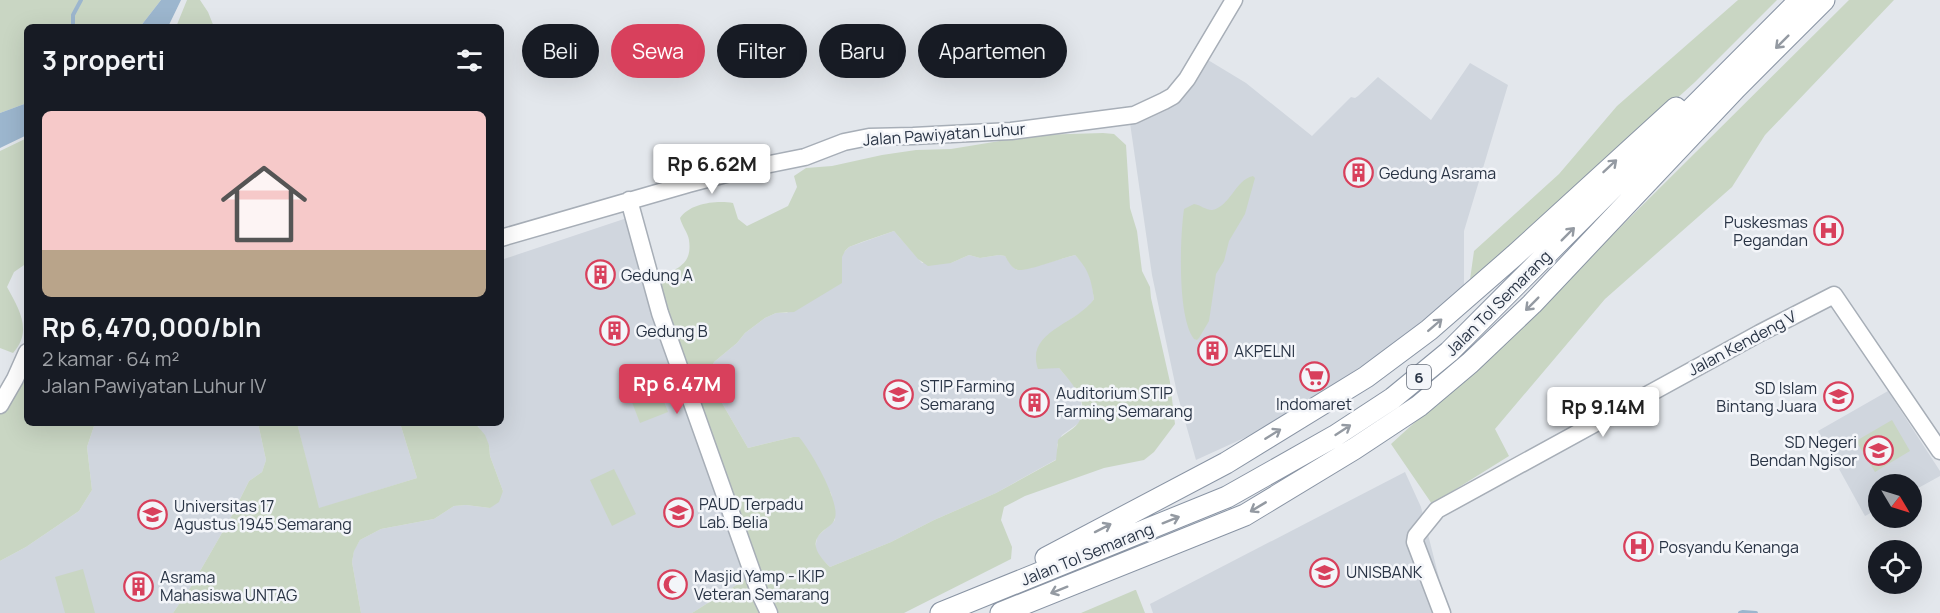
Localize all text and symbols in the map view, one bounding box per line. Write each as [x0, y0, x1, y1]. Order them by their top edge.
chip: Beli [522, 24, 599, 78]
chip: Sewa [611, 24, 705, 78]
chip: Filter [717, 24, 807, 78]
chip: Baru [819, 24, 906, 78]
chip: Apartemen [918, 24, 1067, 78]
one-way arrow [1775, 34, 1790, 49]
text: 3 properti [42, 42, 165, 78]
icon: filters [453, 44, 486, 77]
street label: Jalan Pawiyatan Luhur [862, 117, 1026, 151]
pin: Rp 6.62M [650, 144, 774, 195]
icon: home [210, 150, 318, 258]
text: Rp 6.62M [667, 150, 757, 177]
building icon: Gedung Asrama [1342, 157, 1374, 189]
one-way arrow [1603, 159, 1618, 174]
place label: Gedung Asrama [1379, 162, 1496, 184]
place label: Puskesmas Pegandan [1724, 211, 1808, 251]
hospital icon: Puskesmas Pegandan [1813, 215, 1845, 247]
one-way arrow [1561, 226, 1576, 241]
street label: Jalan Tol Semarang [1440, 245, 1556, 361]
building icon: Gedung A [584, 259, 616, 291]
place label: Gedung A [621, 264, 693, 286]
one-way arrow [1524, 297, 1539, 311]
street label: Jalan Kendeng V [1684, 305, 1800, 381]
text: Rp 6,470,000/bln [42, 309, 261, 345]
building icon: Gedung B [599, 315, 631, 347]
one-way arrow [1427, 318, 1442, 332]
place label: Gedung B [636, 320, 708, 342]
building icon: AKPELNI [1197, 335, 1229, 367]
place label: AKPELNI [1234, 340, 1295, 362]
text: 2 kamar · 64 m² [42, 345, 179, 372]
supermarket icon: Indomaret [1298, 360, 1330, 392]
pin: Rp 6.47M [615, 364, 739, 415]
road number: 6 [1407, 365, 1431, 389]
text: Rp 6.47M [633, 370, 721, 397]
text: Jalan Pawiyatan Luhur IV [42, 372, 266, 399]
place label: STIP Farming Semarang [920, 375, 1015, 415]
place label: SD Islam Bintang Juara [1716, 377, 1817, 417]
school or university icon: STIP Farming Semarang [883, 379, 915, 411]
school or university icon: SD Islam Bintang Juara [1822, 381, 1854, 413]
place label: Auditorium STIP Farming Semarang [1056, 382, 1193, 422]
building icon: Auditorium STIP Farming Semarang [1019, 386, 1051, 418]
pin: Rp 9.14M [1541, 387, 1665, 438]
place label: Indomaret [1276, 393, 1352, 415]
text: Rp 9.14M [1561, 393, 1645, 420]
one-way arrow [1334, 424, 1351, 436]
one-way arrow [1264, 428, 1281, 440]
place label: SD Negeri Bendan Ngisor [1750, 431, 1857, 471]
school or university icon: SD Negeri Bendan Ngisor [1862, 435, 1894, 467]
north arrow [1868, 474, 1922, 528]
map controls [1868, 474, 1922, 594]
place label: PAUD Terpadu Lab. Belia [699, 493, 804, 533]
place label: Universitas 17 Agustus 1945 Semarang [174, 495, 352, 535]
school or university icon: PAUD Terpadu Lab. Belia [662, 497, 694, 529]
school or university icon: Universitas 17 Agustus 1945 Semarang [137, 499, 169, 531]
one-way arrow [1250, 501, 1267, 513]
one-way arrow [1161, 514, 1179, 525]
street label: Jalan Tol Semarang [1017, 517, 1157, 591]
one-way arrow [1093, 522, 1111, 534]
hospital icon: Posyandu Kenanga [1622, 531, 1654, 563]
place label: Posyandu Kenanga [1659, 536, 1799, 558]
button: locate [1868, 540, 1922, 594]
school or university icon: UNISBANK [1309, 556, 1341, 588]
place label: UNISBANK [1346, 561, 1423, 583]
place label: Masjid Yamp - IKIP Veteran Semarang [694, 565, 829, 605]
place label: Asrama Mahasiswa UNTAG [160, 566, 297, 606]
mosque icon: Masjid Yamp - IKIP Veteran Semarang [657, 569, 689, 601]
building icon: Asrama Mahasiswa UNTAG [123, 570, 155, 602]
one-way arrow [1050, 585, 1069, 596]

